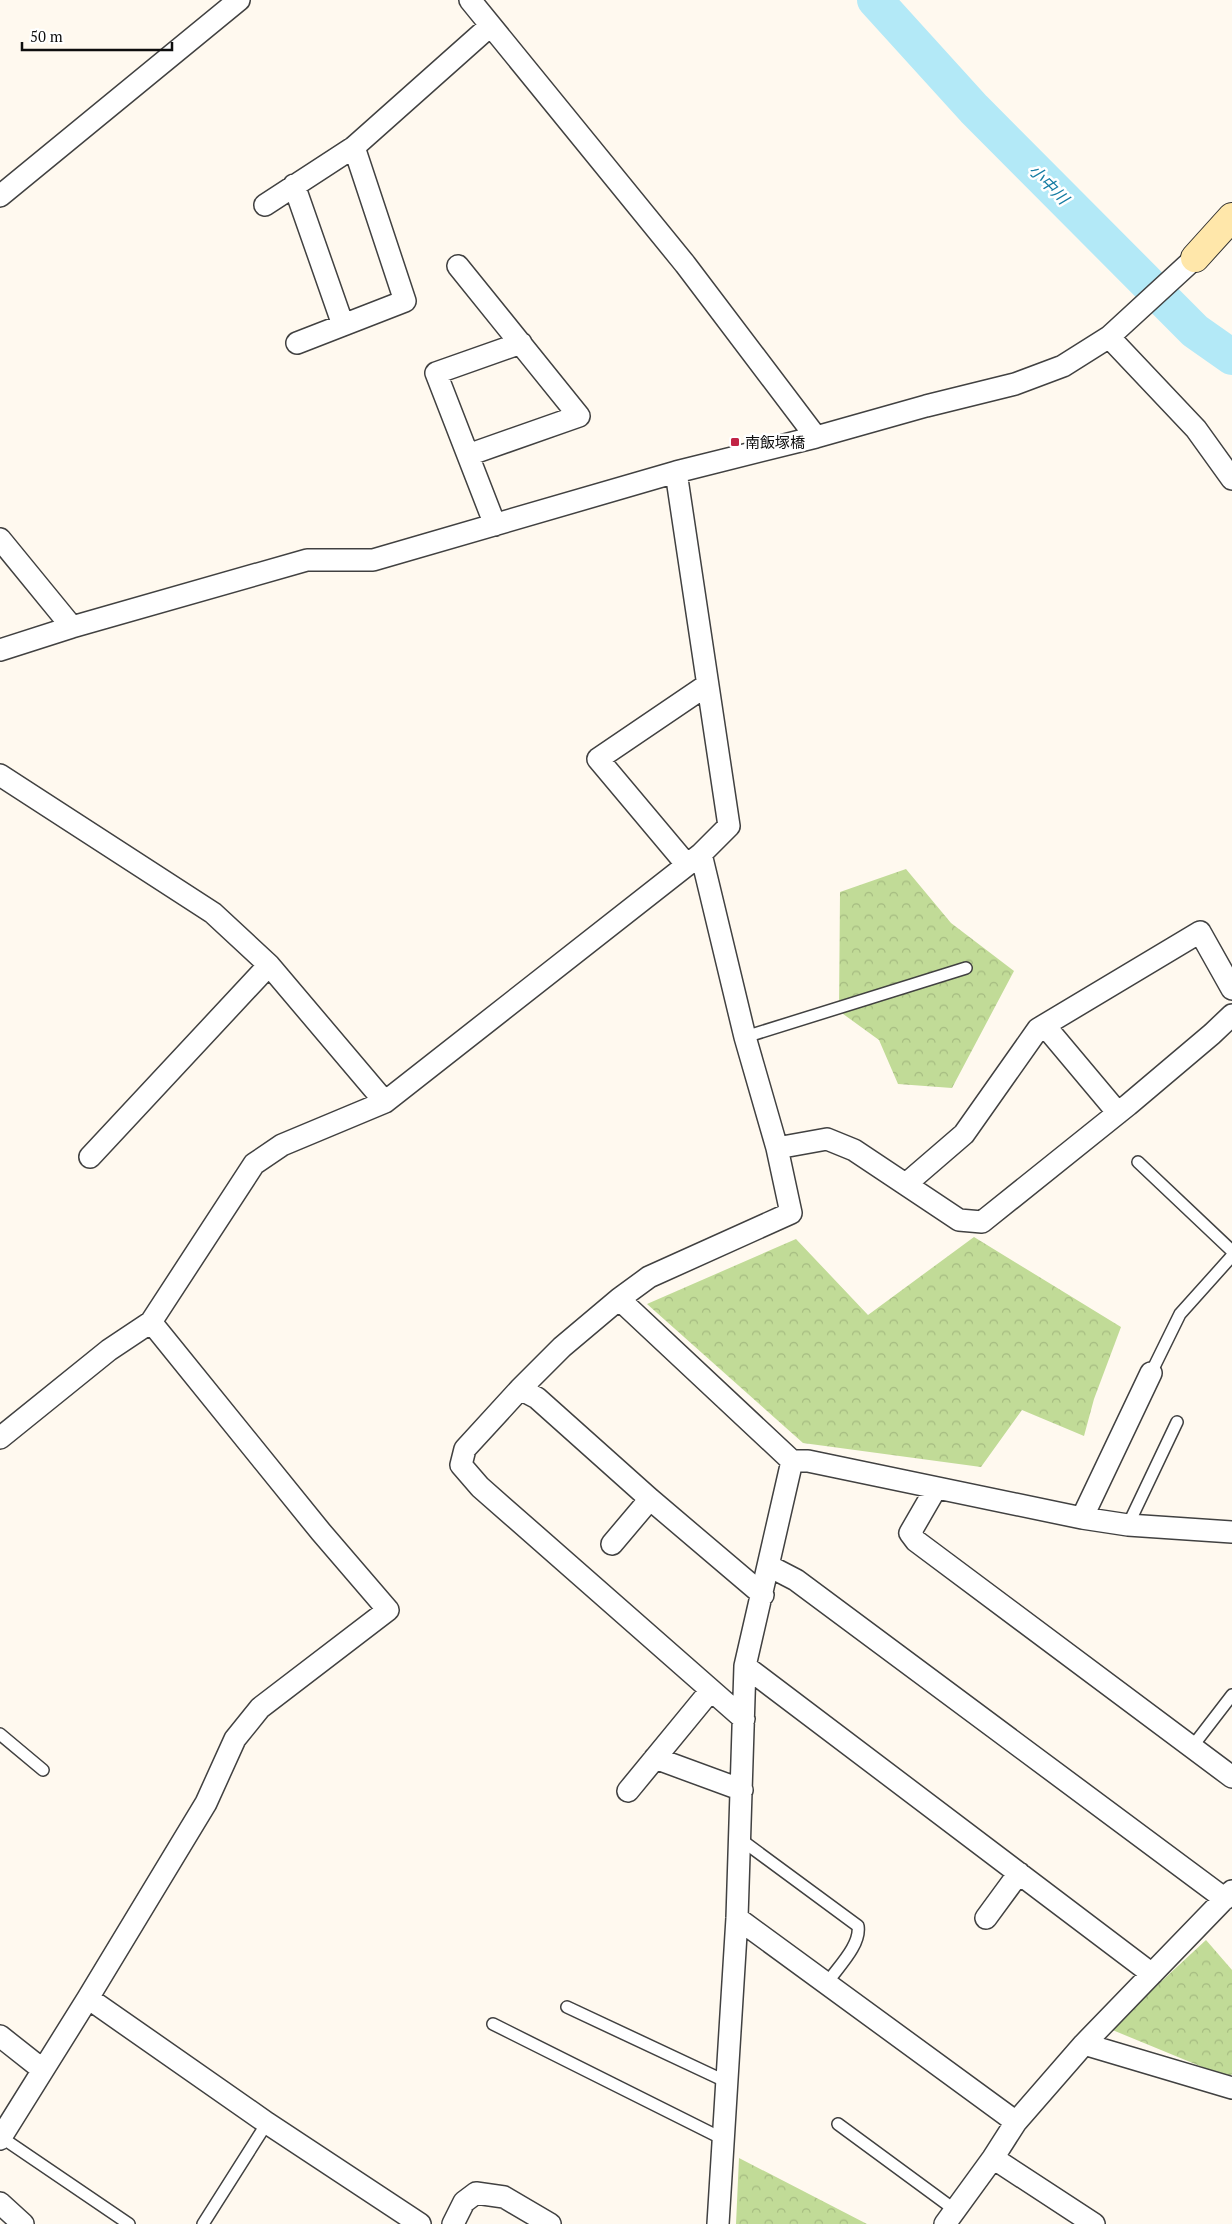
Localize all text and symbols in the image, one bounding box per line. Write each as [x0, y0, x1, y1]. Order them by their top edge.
scale bar [22, 20, 172, 52]
text: 50 m [30, 26, 63, 46]
water label: 小中川 [1024, 159, 1075, 210]
place label: 南飯塚橋 [745, 432, 805, 452]
marker: 南飯塚橋 [729, 436, 741, 448]

